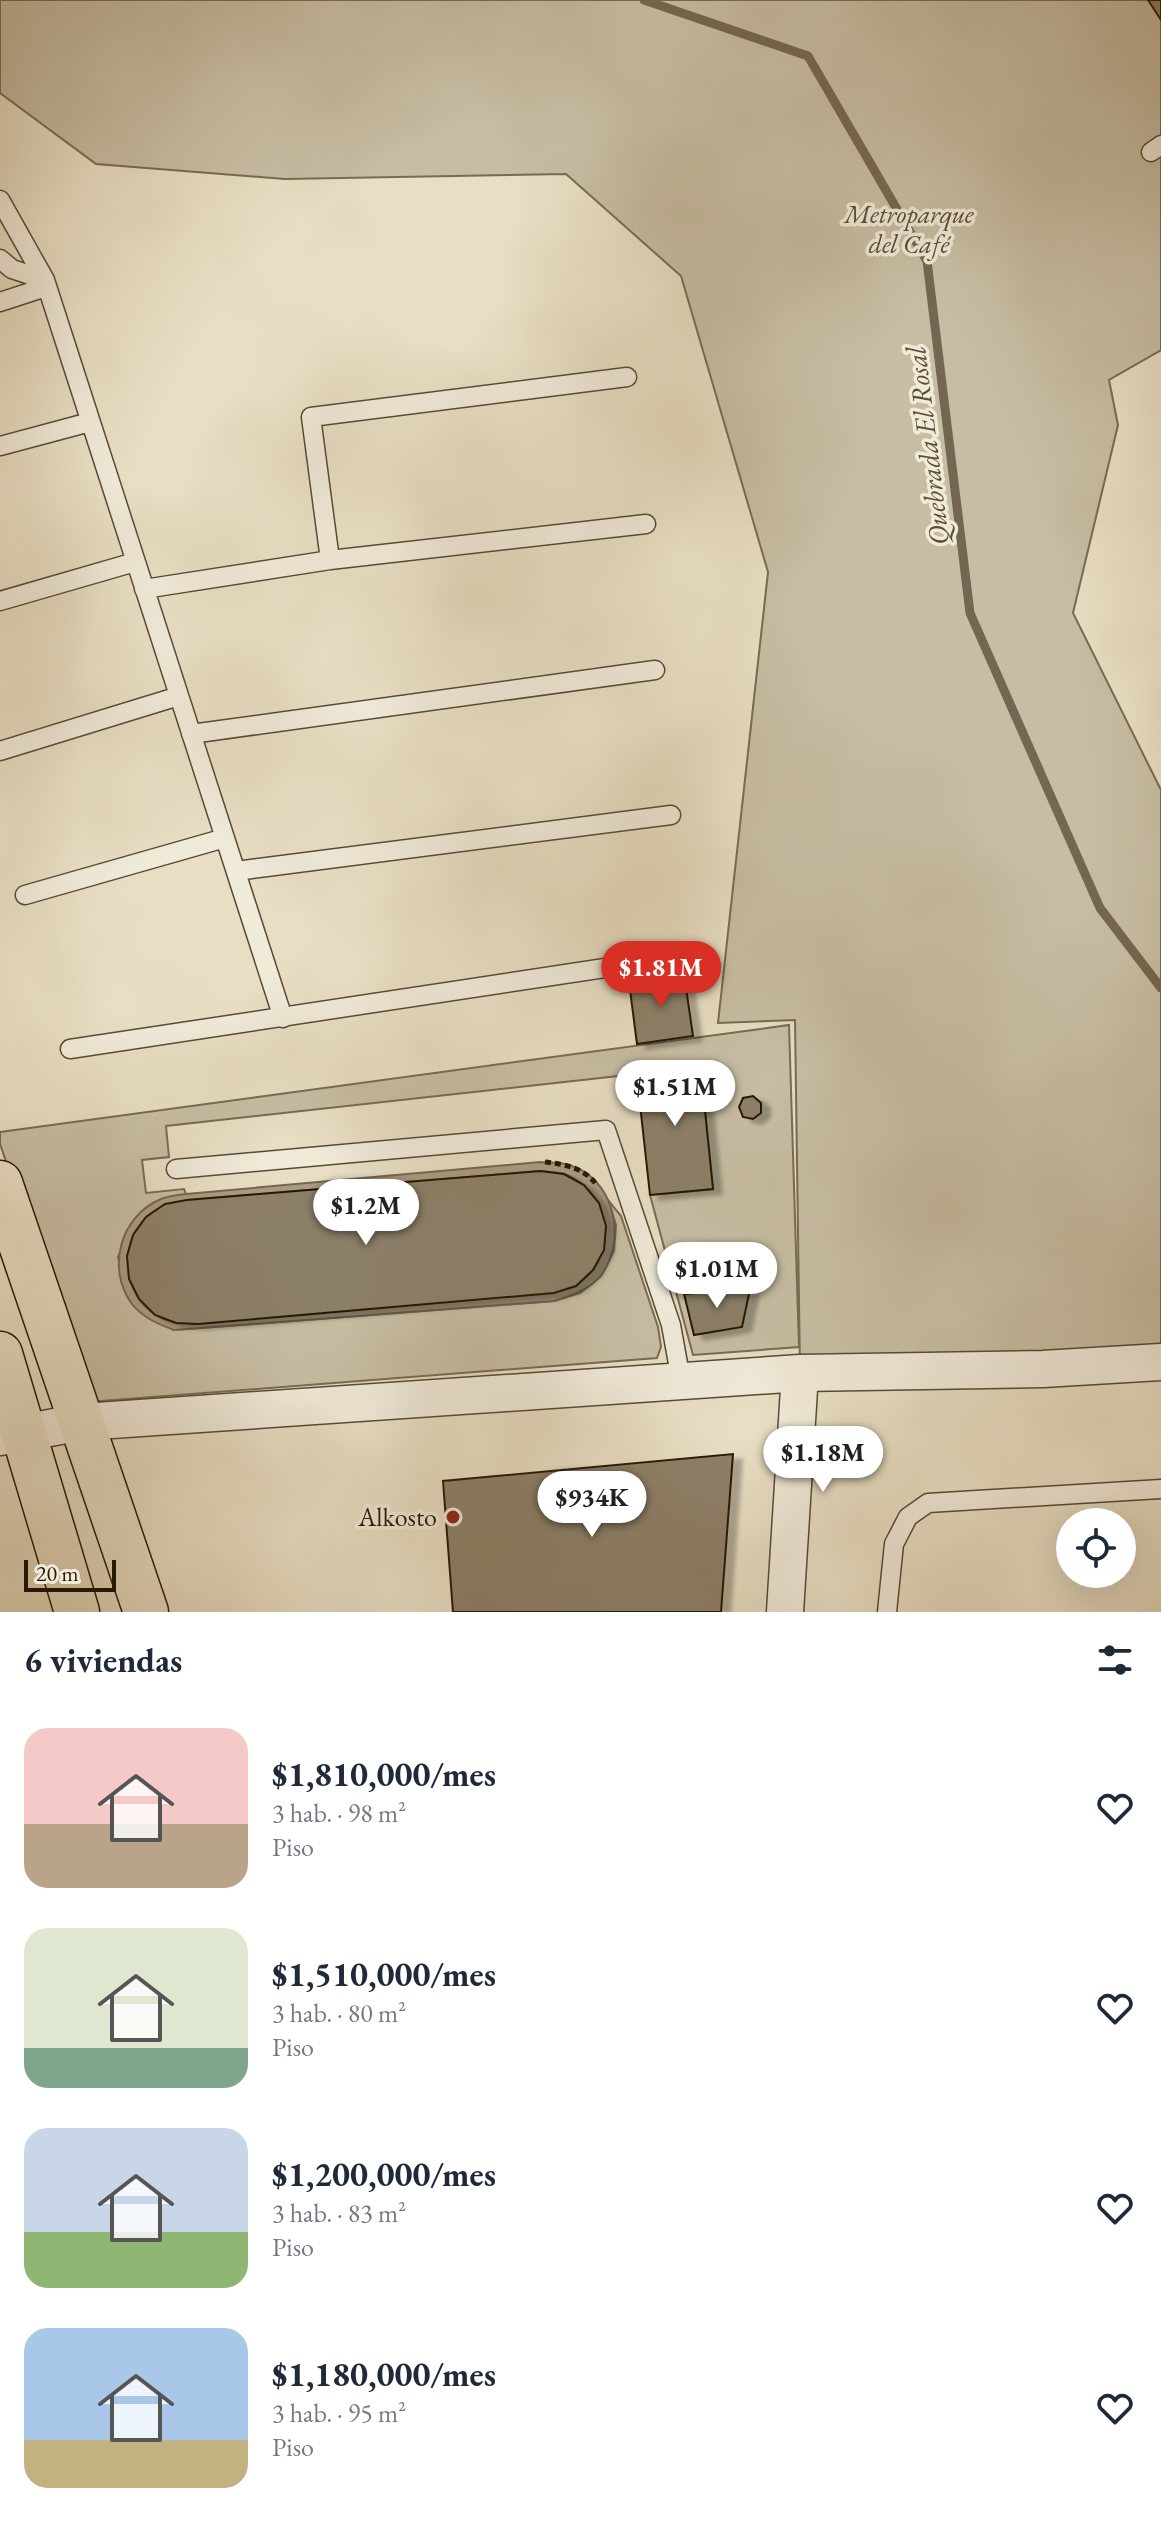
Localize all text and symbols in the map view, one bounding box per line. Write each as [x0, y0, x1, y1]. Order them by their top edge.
park label: Metroparque del Café [842, 197, 975, 261]
water label: Quebrada El Rosal [897, 344, 957, 548]
pin: $1.81M [596, 941, 726, 1009]
text: $1.81M [619, 950, 703, 984]
pin: $1.51M [610, 1060, 740, 1128]
text: $1.51M [633, 1069, 717, 1103]
pin: $1.2M [310, 1179, 422, 1247]
text: $1.2M [331, 1188, 401, 1222]
pin: $1.01M [652, 1242, 782, 1310]
text: $1.01M [675, 1251, 759, 1285]
pin: $1.18M [758, 1426, 888, 1494]
text: $1.18M [781, 1435, 865, 1469]
pin: $934K [536, 1471, 648, 1539]
text: $934K [555, 1480, 629, 1514]
place label: Alkosto [357, 1500, 437, 1534]
marker: Alkosto [444, 1508, 462, 1526]
map controls [1056, 1508, 1136, 1588]
button: locate [1056, 1508, 1136, 1588]
scale bar [24, 1556, 116, 1592]
text: 20 m [36, 1559, 79, 1588]
text: 6 viviendas [24, 1638, 182, 1682]
icon: filters [1093, 1638, 1137, 1682]
text: $1,810,000/mes [272, 1752, 496, 1796]
icon: home [88, 1760, 184, 1856]
icon: heart [1093, 1786, 1137, 1830]
text: 3 hab. · 98 m² [272, 1796, 406, 1830]
text: Piso [272, 1830, 314, 1864]
text: $1,510,000/mes [272, 1952, 496, 1996]
icon: home [88, 1960, 184, 2056]
icon: heart [1093, 1986, 1137, 2030]
text: 3 hab. · 80 m² [272, 1996, 406, 2030]
text: Piso [272, 2030, 314, 2064]
text: $1,200,000/mes [272, 2152, 496, 2196]
icon: home [88, 2160, 184, 2256]
icon: heart [1093, 2186, 1137, 2230]
text: 3 hab. · 83 m² [272, 2196, 406, 2230]
text: Piso [272, 2230, 314, 2264]
text: $1,180,000/mes [272, 2352, 496, 2396]
icon: home [88, 2360, 184, 2456]
icon: heart [1093, 2386, 1137, 2430]
text: 3 hab. · 95 m² [272, 2396, 406, 2430]
text: Piso [272, 2430, 314, 2464]

